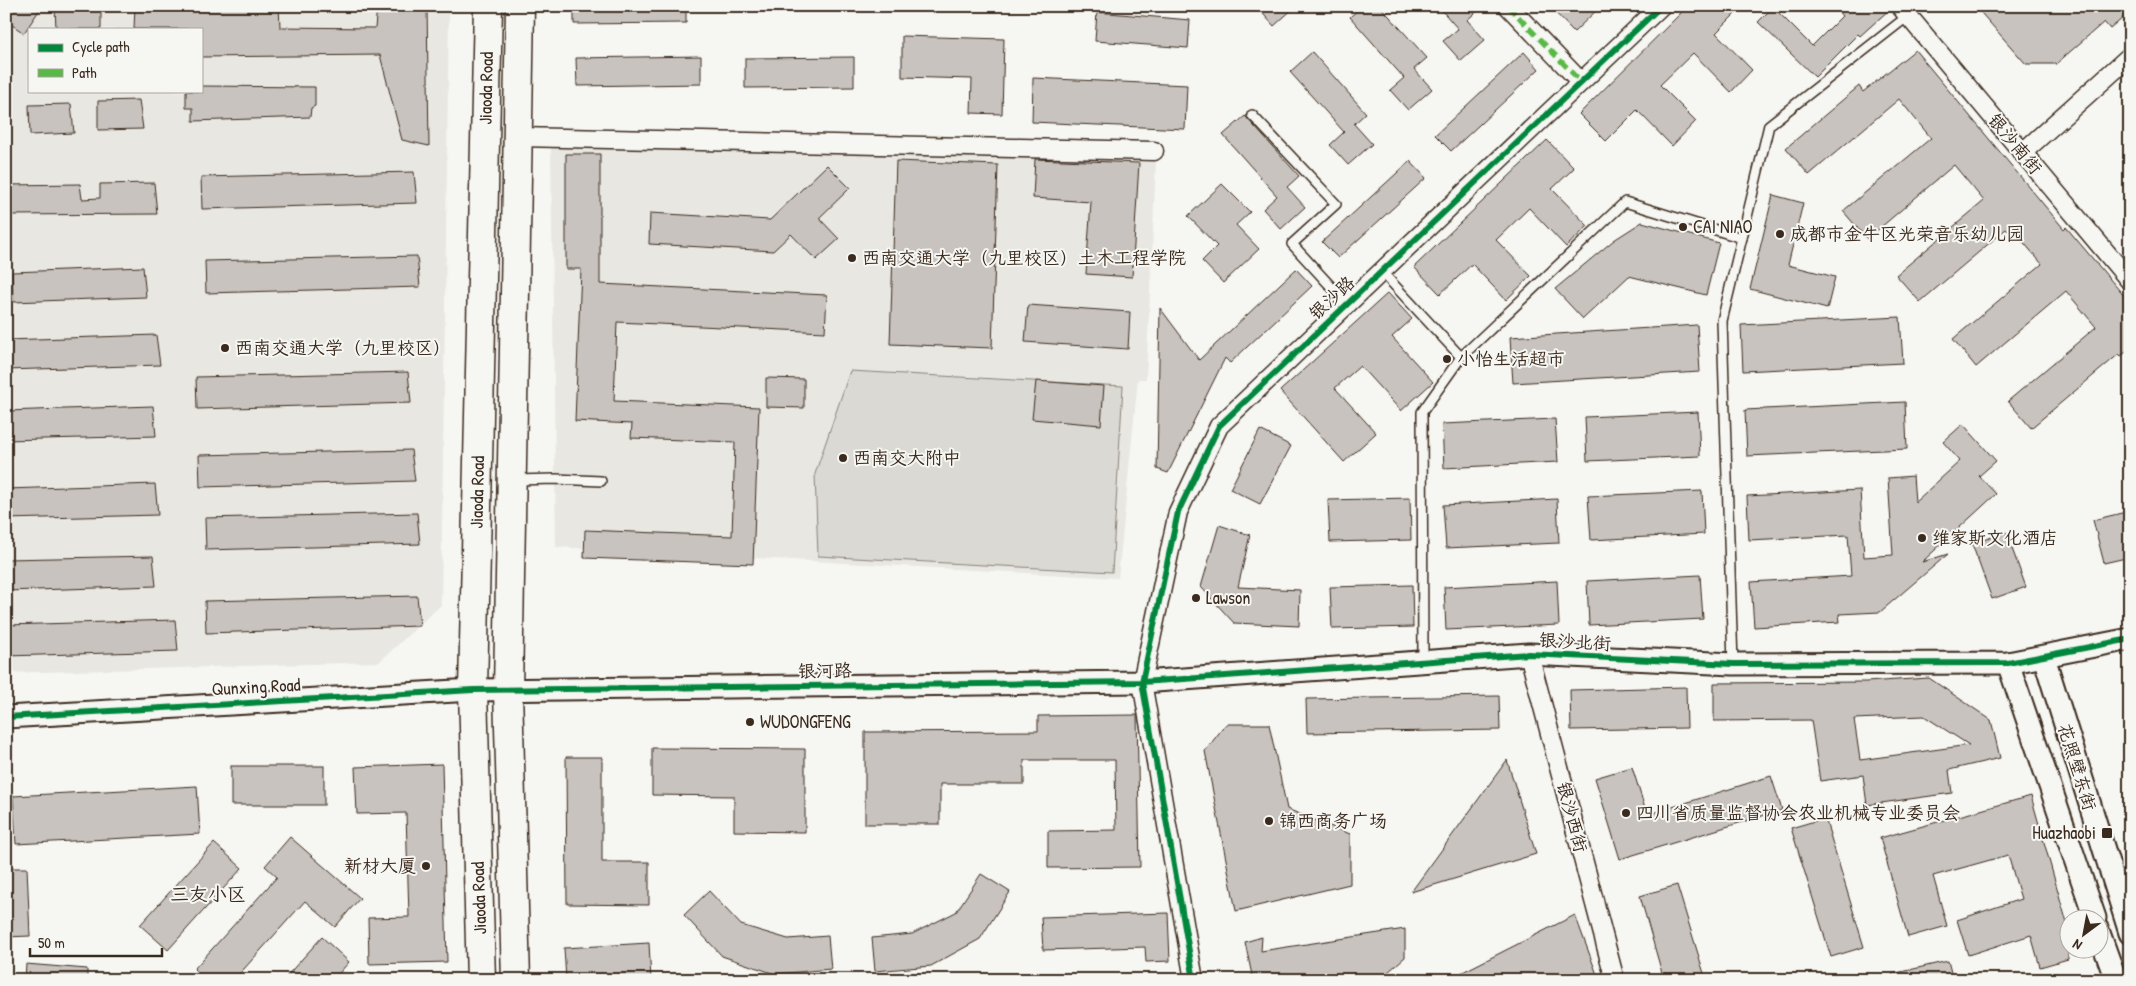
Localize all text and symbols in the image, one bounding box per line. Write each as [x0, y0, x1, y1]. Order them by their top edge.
legend [28, 28, 202, 92]
text: Cycle path [72, 36, 130, 57]
street label: Jiaoda Road [472, 52, 499, 125]
text: Path [72, 62, 97, 83]
street label: 银沙南街 [1983, 108, 2048, 179]
place label: CAI NIAO [1693, 214, 1753, 239]
marker: CAI NIAO [1677, 221, 1689, 233]
place label: 成都市金牛区光荣音乐幼儿园 [1790, 221, 2024, 246]
marker: 成都市金牛区光荣音乐幼儿园 [1774, 228, 1786, 240]
place label: 西南交通大学（九里校区）土木工程学院 [862, 245, 1186, 270]
marker: 西南交通大学（九里校区）土木工程学院 [846, 252, 858, 264]
street label: 银沙路 [1303, 270, 1360, 325]
place label: 西南交通大学（九里校区） [235, 335, 451, 360]
marker: 西南交通大学（九里校区） [219, 342, 231, 354]
place label: 小怡生活超市 [1457, 346, 1565, 371]
marker: 小怡生活超市 [1441, 353, 1453, 365]
place label: 西南交大附中 [853, 445, 961, 470]
marker: 西南交大附中 [837, 452, 849, 464]
street label: Jiaoda Road [464, 455, 490, 529]
place label: 维家斯文化酒店 [1932, 525, 2058, 550]
marker: 维家斯文化酒店 [1916, 532, 1928, 544]
place label: Lawson [1206, 585, 1250, 610]
marker: Lawson [1190, 592, 1202, 604]
street label: 银沙北街 [1538, 627, 1612, 656]
street label: 银河路 [798, 658, 852, 683]
street label: Qunxing Road [211, 672, 301, 701]
place label: WUDONGFENG [760, 709, 851, 734]
marker: WUDONGFENG [744, 716, 756, 728]
street label: 花照壁东街 [2052, 720, 2103, 814]
street label: 银沙西街 [1551, 779, 1594, 855]
place label: 四川省质量监督协会农业机械专业委员会 [1636, 800, 1960, 825]
marker: 四川省质量监督协会农业机械专业委员会 [1620, 807, 1632, 819]
place label: 锦西商务广场 [1279, 808, 1387, 833]
marker: 锦西商务广场 [1263, 815, 1275, 827]
place label: Huazhaobi [2032, 820, 2096, 845]
marker: Huazhaobi [2100, 826, 2114, 840]
place label: 新材大厦 [344, 853, 416, 878]
marker: 新材大厦 [420, 860, 432, 872]
street label: Jiaoda Road [465, 861, 492, 935]
district label: 三友小区 [170, 881, 246, 907]
north arrow [2058, 908, 2108, 958]
scale bar [30, 926, 162, 958]
text: 50 m [38, 932, 65, 953]
text: N [2068, 935, 2085, 955]

